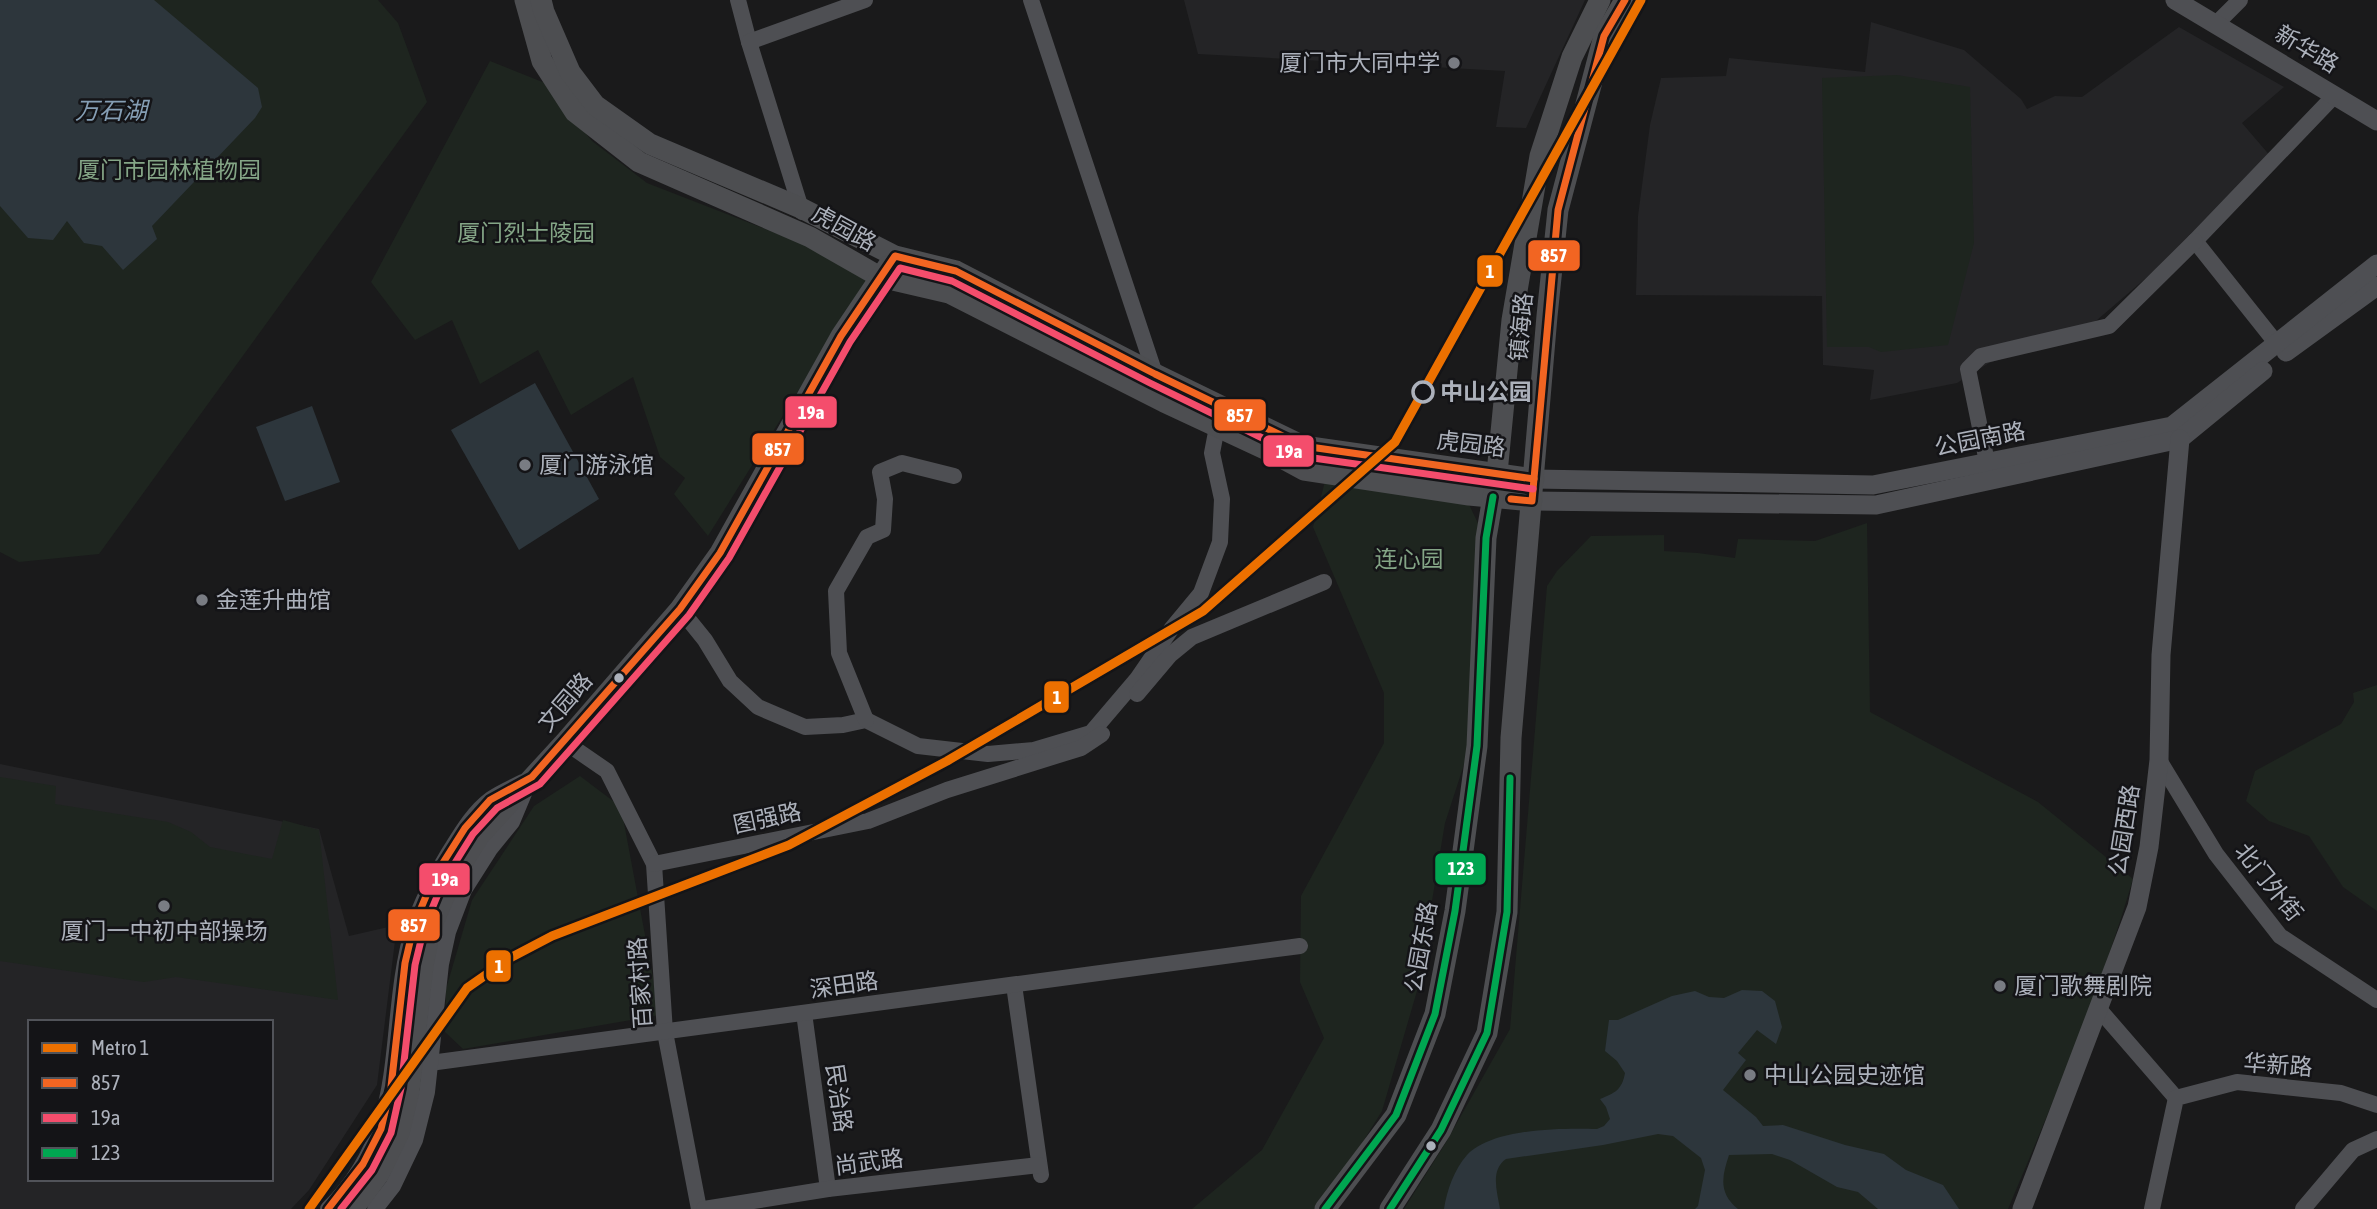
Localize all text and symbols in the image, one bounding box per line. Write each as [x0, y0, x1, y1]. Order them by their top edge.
street label: 新华路 [2271, 20, 2343, 78]
place label: 厦门市大同中学 [1279, 50, 1440, 76]
marker: 厦门市大同中学 [1446, 55, 1462, 71]
water label: 万石湖 [75, 97, 151, 124]
park label: 厦门市园林植物园 [77, 157, 261, 183]
street label: 虎园路 [808, 200, 880, 256]
park label: 厦门烈士陵园 [457, 220, 595, 246]
line badge: 857 [1527, 239, 1581, 272]
text: 857 [1541, 244, 1567, 266]
line badge: 1 [1476, 254, 1504, 288]
text: 1 [1486, 260, 1495, 282]
street label: 镇海路 [1505, 291, 1537, 363]
place label: 中山公园 [1440, 379, 1532, 405]
marker: 中山公园 [1412, 381, 1434, 403]
line badge: 19a [784, 395, 838, 429]
line badge: 857 [1213, 398, 1267, 432]
text: 19a [798, 401, 825, 423]
text: 857 [1227, 404, 1253, 426]
street label: 公园南路 [1932, 417, 2028, 461]
street label: 虎园路 [1435, 427, 1507, 461]
line badge: 857 [751, 432, 805, 466]
line badge: 19a [1262, 434, 1315, 468]
text: 857 [765, 438, 791, 460]
text: 19a [1276, 440, 1303, 462]
place label: 厦门游泳馆 [539, 452, 654, 478]
marker: 厦门游泳馆 [517, 457, 533, 473]
park label: 连心园 [1375, 546, 1444, 572]
place label: 金莲升曲馆 [216, 587, 331, 613]
marker: 金莲升曲馆 [194, 592, 210, 608]
street label: 文园路 [533, 667, 597, 737]
unlabelled marker [612, 671, 626, 685]
line badge: 1 [1043, 680, 1070, 714]
text: 1 [1053, 686, 1062, 708]
street label: 公园西路 [2104, 783, 2144, 877]
street label: 图强路 [731, 798, 803, 838]
street label: 北门外街 [2230, 838, 2308, 926]
line badge: 123 [1434, 852, 1487, 886]
text: 123 [1448, 857, 1474, 879]
line badge: 19a [418, 862, 471, 896]
text: 19a [432, 868, 459, 890]
marker: 厦门一中初中部操场 [156, 898, 172, 914]
street label: 公园东路 [1400, 899, 1442, 995]
line badge: 857 [387, 908, 441, 942]
text: 857 [401, 914, 427, 936]
place label: 厦门一中初中部操场 [61, 918, 268, 944]
street label: 百家村路 [624, 936, 656, 1030]
line badge: 1 [485, 949, 512, 983]
text: 1 [495, 955, 504, 977]
street label: 深田路 [808, 967, 880, 1003]
place label: 厦门歌舞剧院 [2014, 973, 2152, 999]
marker: 厦门歌舞剧院 [1992, 978, 2008, 994]
legend [28, 1020, 273, 1181]
text: Metro 1 [91, 1035, 149, 1059]
street label: 华新路 [2243, 1050, 2313, 1080]
street label: 民治路 [821, 1062, 857, 1134]
place label: 中山公园史迹馆 [1764, 1062, 1925, 1088]
marker: 中山公园史迹馆 [1742, 1067, 1758, 1083]
text: 857 [91, 1070, 121, 1094]
text: 19a [91, 1105, 121, 1129]
unlabelled marker [1424, 1139, 1438, 1153]
text: 123 [91, 1140, 121, 1164]
street label: 尚武路 [833, 1145, 905, 1179]

